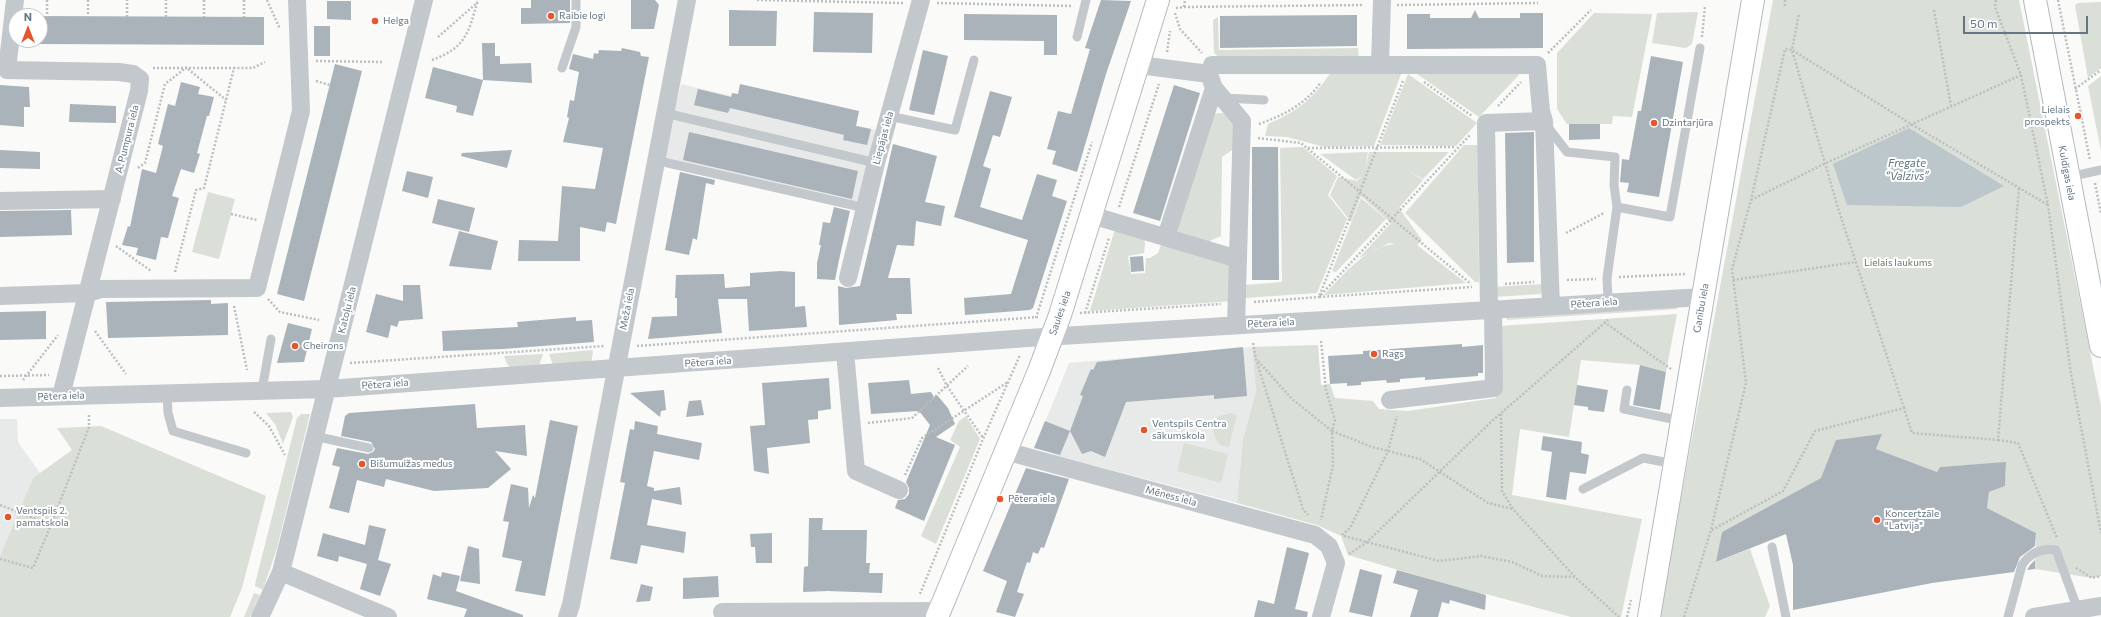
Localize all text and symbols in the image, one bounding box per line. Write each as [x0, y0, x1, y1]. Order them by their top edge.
north arrow [8, 8, 48, 48]
scale bar [1965, 8, 2090, 34]
text: N [24, 10, 32, 23]
place label: Raibie logi [559, 10, 606, 22]
marker: Raibie logi [546, 11, 556, 21]
place label: Helga [383, 15, 409, 27]
marker: Helga [370, 16, 380, 26]
text: 50 m [1970, 16, 1998, 30]
street label: A. Pumpura iela [113, 104, 141, 174]
place label: Lielais prospekts [2025, 104, 2070, 128]
street label: Liepājas iela [870, 110, 896, 166]
marker: Lielais prospekts [2073, 111, 2083, 121]
place label: Dzintarjūra [1662, 117, 1713, 129]
marker: Dzintarjūra [1649, 118, 1659, 128]
street label: Kuldīgas iela [2056, 145, 2078, 201]
water label: Fregate “Valzivs” [1885, 156, 1929, 182]
park label: Lielais laukums [1864, 257, 1932, 269]
street label: Ganību iela [1691, 282, 1711, 334]
street label: Katoļu iela [335, 285, 359, 335]
street label: Meža iela [617, 287, 637, 331]
street label: Saules iela [1047, 289, 1073, 337]
street label: Pētera iela [1570, 295, 1618, 311]
street label: Pētera iela [1247, 316, 1295, 330]
place label: Cheirons [303, 340, 344, 352]
marker: Cheirons [290, 341, 300, 351]
place label: Rags [1382, 348, 1404, 360]
marker: Rags [1369, 349, 1379, 359]
street label: Pētera iela [684, 354, 732, 370]
street label: Pētera iela [361, 376, 409, 392]
street label: Pētera iela [37, 389, 85, 403]
place label: Ventspils Centra sākumskola [1152, 418, 1226, 442]
marker: Ventspils Centra sākumskola [1139, 425, 1149, 435]
place label: Bišumuižas medus [370, 458, 453, 470]
marker: Bišumuižas medus [357, 459, 367, 469]
street label: Mēness iela [1144, 483, 1198, 509]
place label: Pētera iela [1008, 493, 1055, 505]
marker: Pētera iela [995, 494, 1005, 504]
place label: Ventspils 2. pamatskola [16, 505, 69, 528]
place label: Koncertzāle "Latvija" [1885, 508, 1939, 532]
marker: Ventspils 2. pamatskola [3, 512, 13, 522]
marker: Koncertzāle "Latvija" [1872, 515, 1882, 525]

